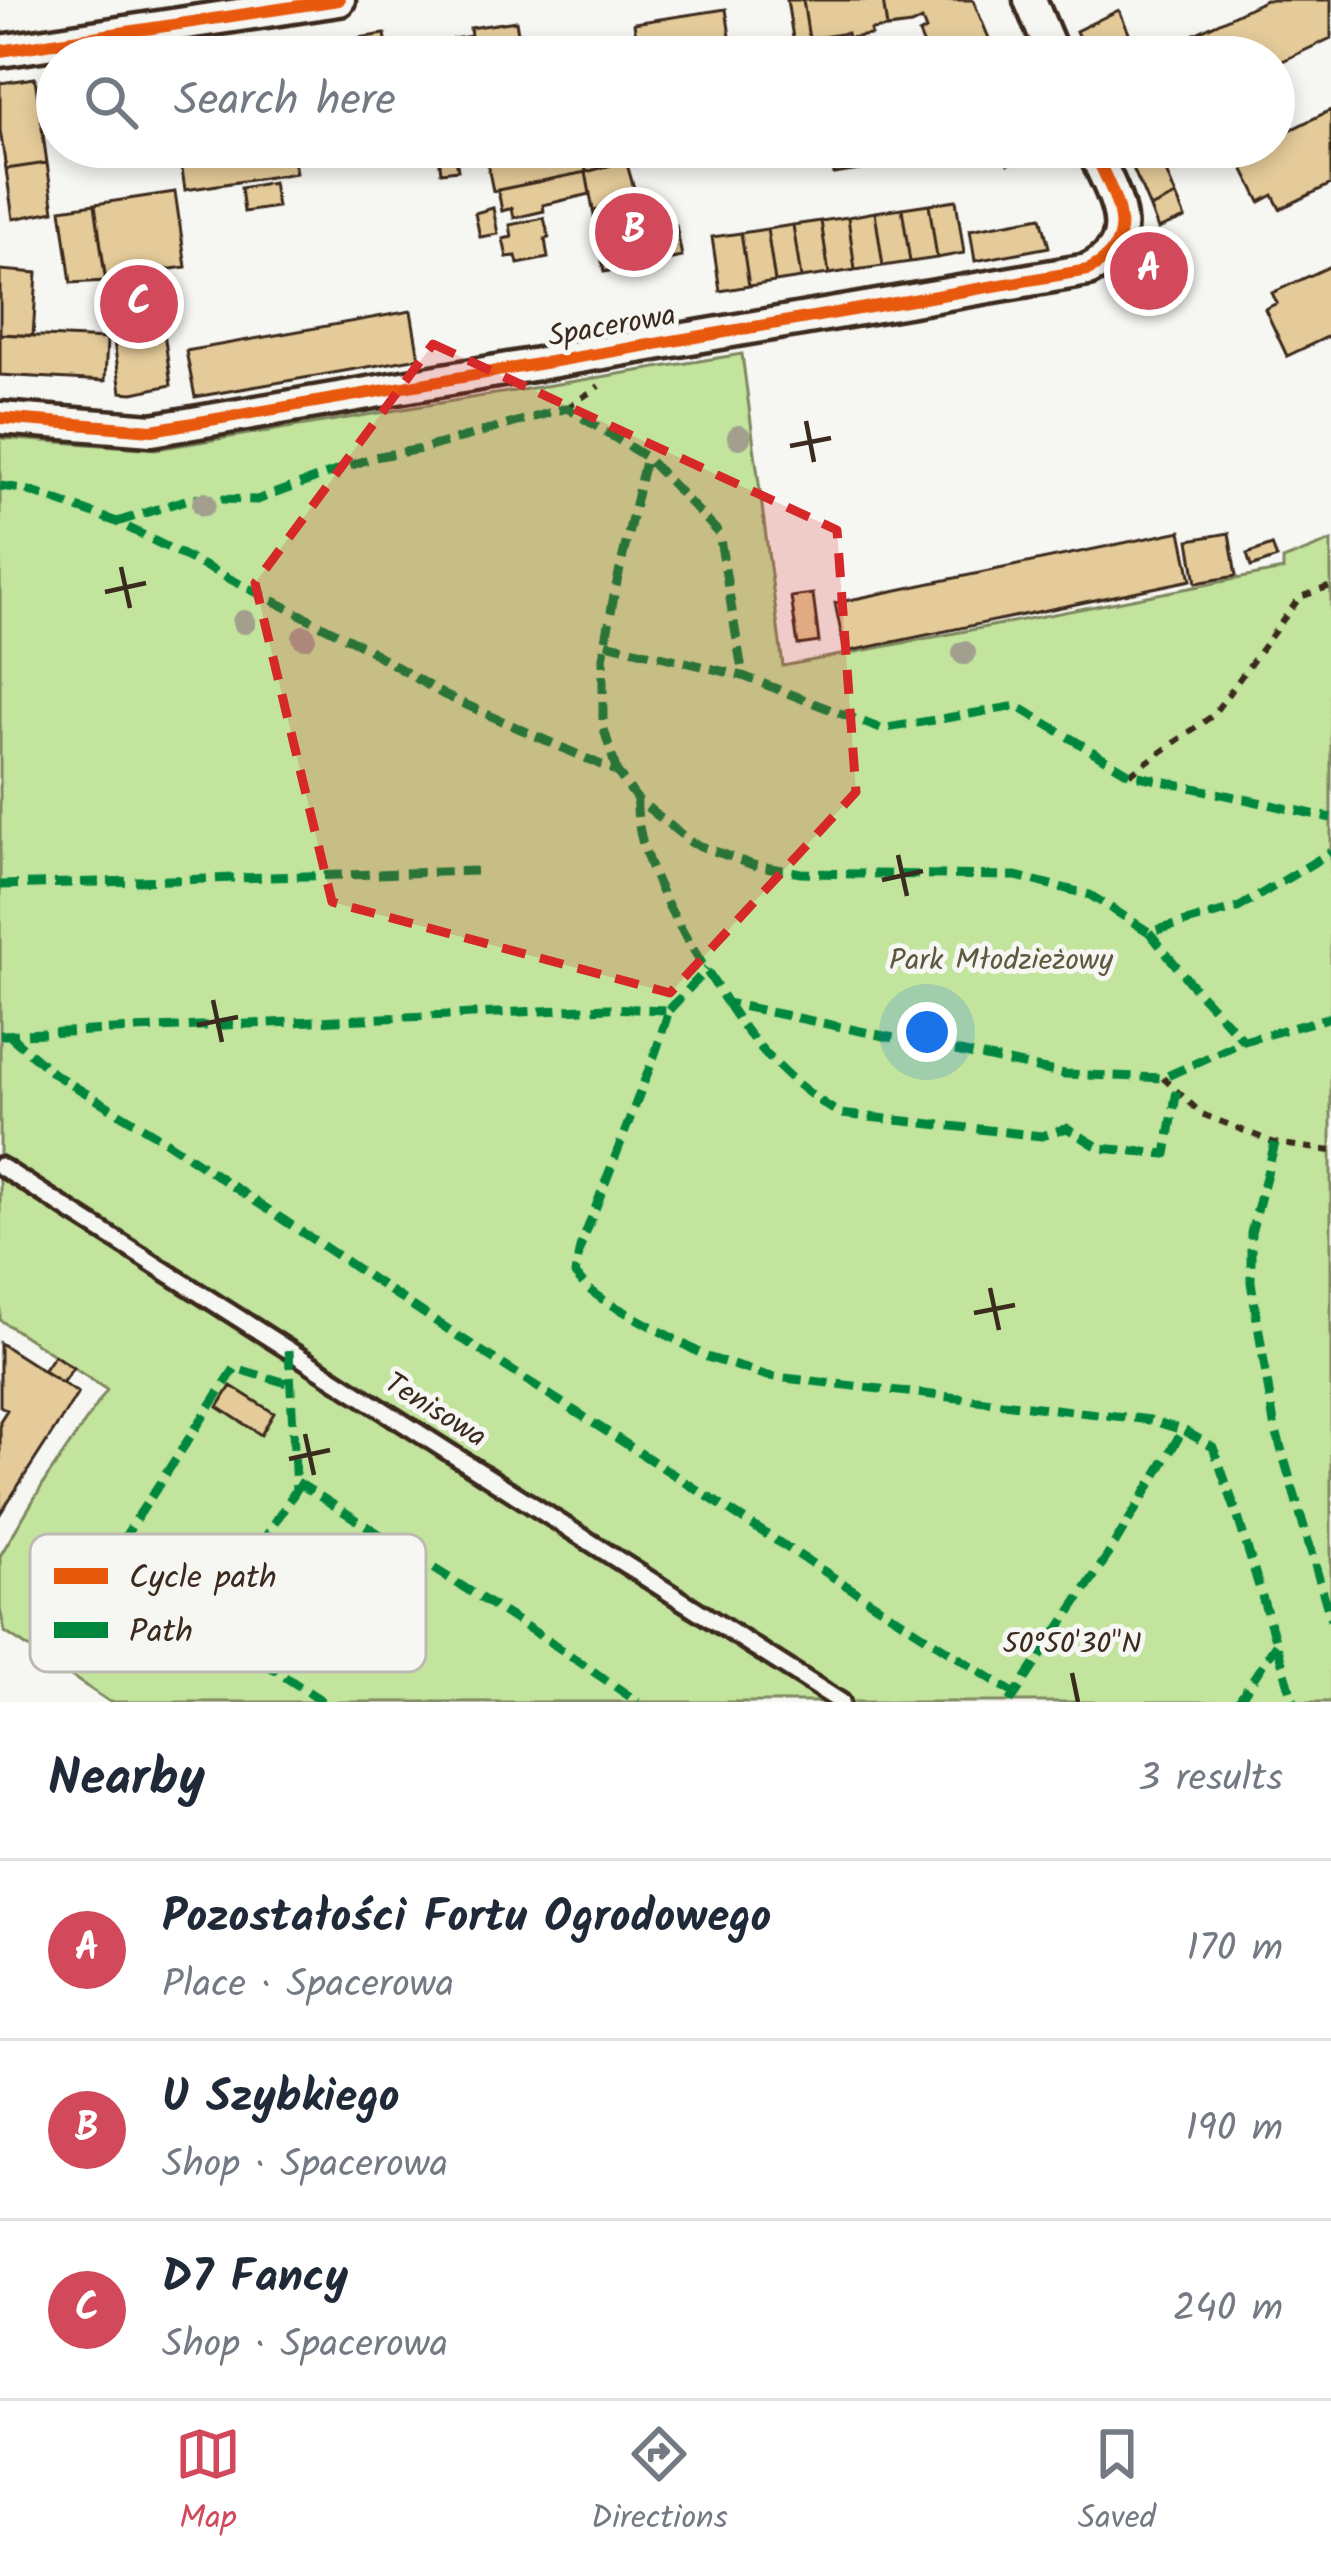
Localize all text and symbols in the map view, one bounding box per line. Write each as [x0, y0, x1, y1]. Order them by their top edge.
search box [36, 36, 1295, 168]
text: Search here [174, 66, 396, 138]
icon: search [78, 69, 144, 135]
pin: B [595, 187, 673, 277]
pin: A [1110, 226, 1188, 316]
pin: C [100, 259, 178, 349]
street label: Spacerowa [544, 292, 680, 362]
park label: Park Młodzieżowy [889, 937, 1114, 985]
your location [897, 1002, 957, 1062]
street label: Tenisowa [374, 1361, 496, 1461]
legend [30, 1534, 426, 1672]
text: Cycle path [129, 1553, 277, 1606]
text: Path [129, 1607, 193, 1660]
text: 50°50'30"N [1002, 1621, 1142, 1669]
text: Nearby [48, 1740, 205, 1821]
text: 3 results [1138, 1749, 1283, 1811]
text: Pozostałości Fortu Ogrodowego [162, 1883, 771, 1955]
text: A [75, 1919, 99, 1981]
text: 170 m [1187, 1919, 1283, 1981]
text: Place · Spacerowa [162, 1955, 454, 2017]
text: U Szybkiego [162, 2063, 399, 2135]
text: B [75, 2099, 99, 2161]
text: 190 m [1186, 2099, 1283, 2161]
text: Shop · Spacerowa [162, 2135, 448, 2197]
text: D7 Fancy [162, 2243, 348, 2315]
text: C [75, 2279, 99, 2341]
text: 240 m [1173, 2279, 1283, 2341]
text: Shop · Spacerowa [162, 2315, 448, 2377]
tab: Map [175, 2421, 241, 2546]
tab: Directions [591, 2421, 728, 2546]
tab: Saved [1078, 2421, 1156, 2546]

